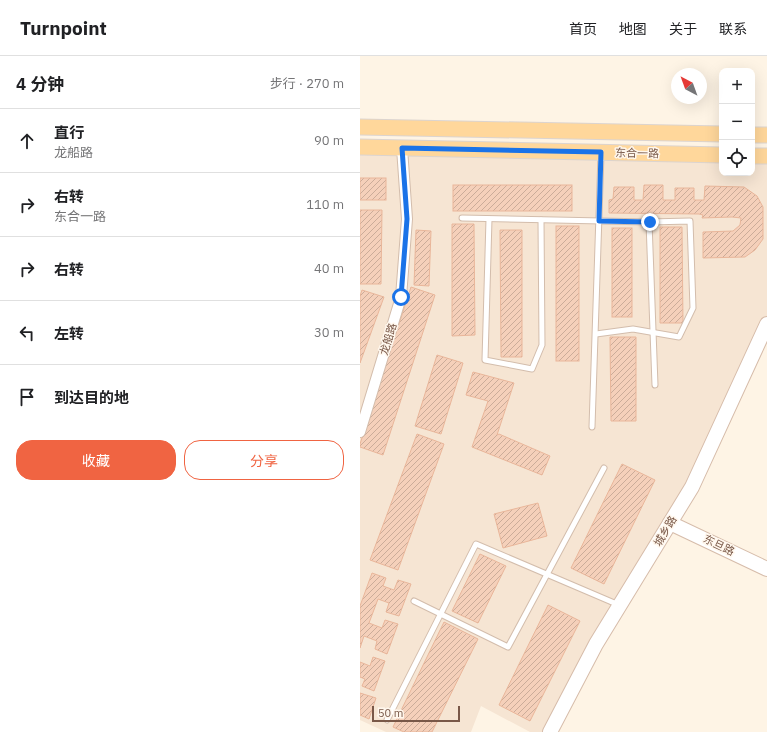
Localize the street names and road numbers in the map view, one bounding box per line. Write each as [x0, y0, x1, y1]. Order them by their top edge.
street label: 东合一路 [615, 146, 659, 160]
street label: 龙船路 [376, 321, 400, 357]
street label: 城乡路 [651, 513, 679, 549]
street label: 东旦路 [701, 531, 737, 559]

